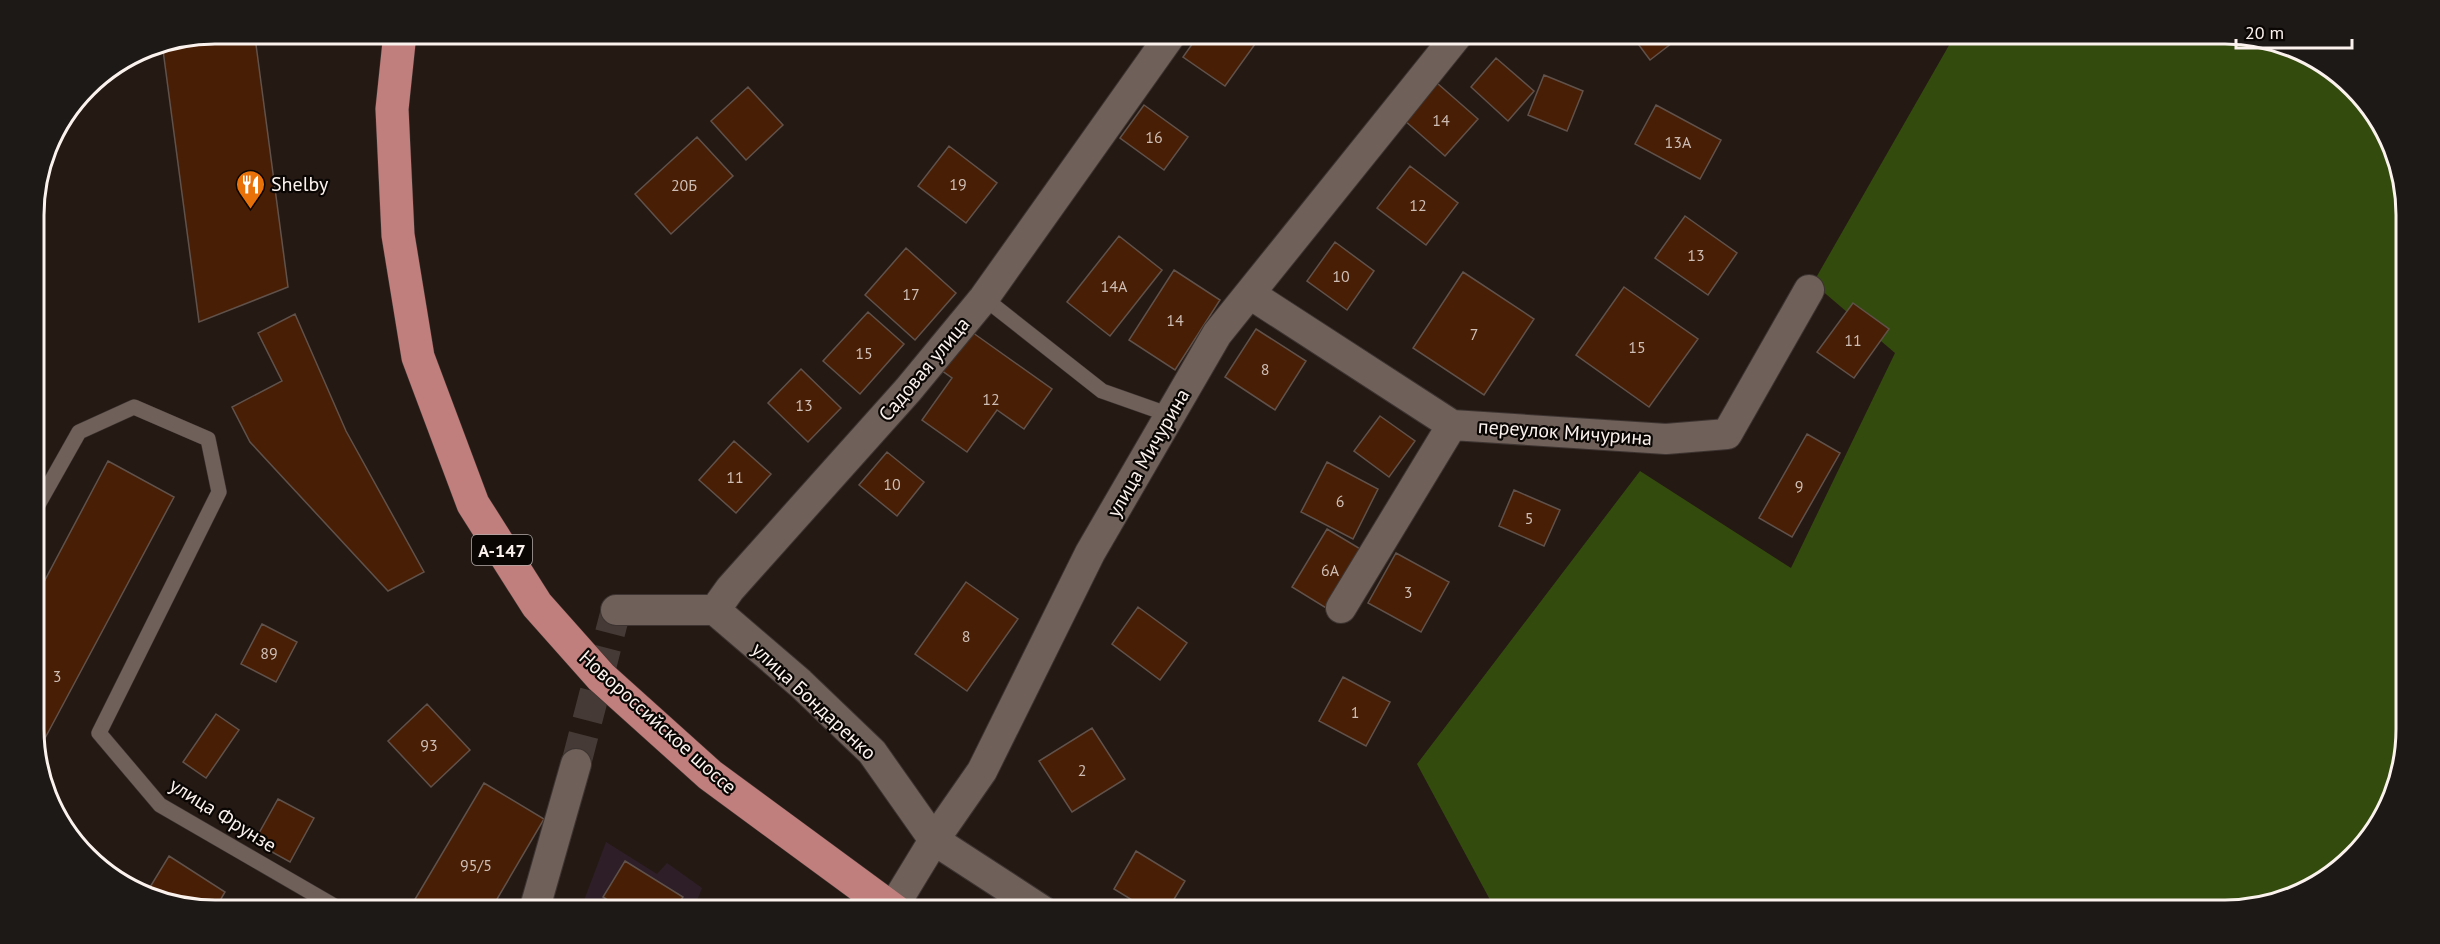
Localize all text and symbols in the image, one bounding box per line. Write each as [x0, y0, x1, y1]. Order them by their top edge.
scale bar [2236, 12, 2352, 50]
text: 20 m [2245, 21, 2284, 44]
house number: 14 [1432, 110, 1450, 130]
house number: 16 [1145, 127, 1163, 147]
house number: 13А [1665, 132, 1692, 152]
restaurant icon: Shelby [234, 168, 266, 210]
place label: Shelby [271, 171, 329, 197]
house number: 19 [949, 174, 967, 194]
house number: 20Б [671, 175, 697, 195]
house number: 12 [1409, 195, 1427, 215]
house number: 13 [1687, 245, 1705, 265]
house number: 10 [1332, 266, 1350, 286]
house number: 14А [1101, 276, 1128, 296]
house number: 17 [902, 284, 920, 304]
house number: 14 [1166, 310, 1184, 330]
street label: Садовая улица [873, 311, 975, 427]
house number: 7 [1470, 324, 1478, 344]
house number: 11 [1844, 330, 1862, 350]
house number: 15 [1628, 337, 1646, 357]
house number: 15 [855, 343, 873, 363]
house number: 8 [1261, 359, 1269, 379]
street label: улица Мичурина [1101, 384, 1195, 522]
house number: 12 [982, 389, 1000, 409]
house number: 13 [795, 395, 813, 415]
street label: переулок Мичурина [1477, 413, 1653, 451]
house number: 11 [726, 467, 744, 487]
house number: 10 [883, 474, 901, 494]
house number: 9 [1795, 476, 1803, 496]
house number: 6 [1336, 491, 1344, 511]
house number: 5 [1525, 508, 1533, 528]
road number: А-147 [472, 535, 532, 565]
house number: 6А [1321, 560, 1340, 580]
house number: 3 [1404, 582, 1412, 602]
house number: 8 [962, 626, 970, 646]
street label: улица Бондаренко [746, 636, 882, 766]
house number: 89 [260, 643, 278, 663]
street label: Новороссийское шоссе [574, 644, 742, 800]
house number: 3 [53, 666, 61, 686]
house number: 1 [1351, 702, 1359, 722]
house number: 93 [420, 735, 438, 755]
house number: 2 [1078, 760, 1086, 780]
street label: улица Фрунзе [165, 772, 281, 858]
house number: 95/5 [460, 855, 492, 875]

